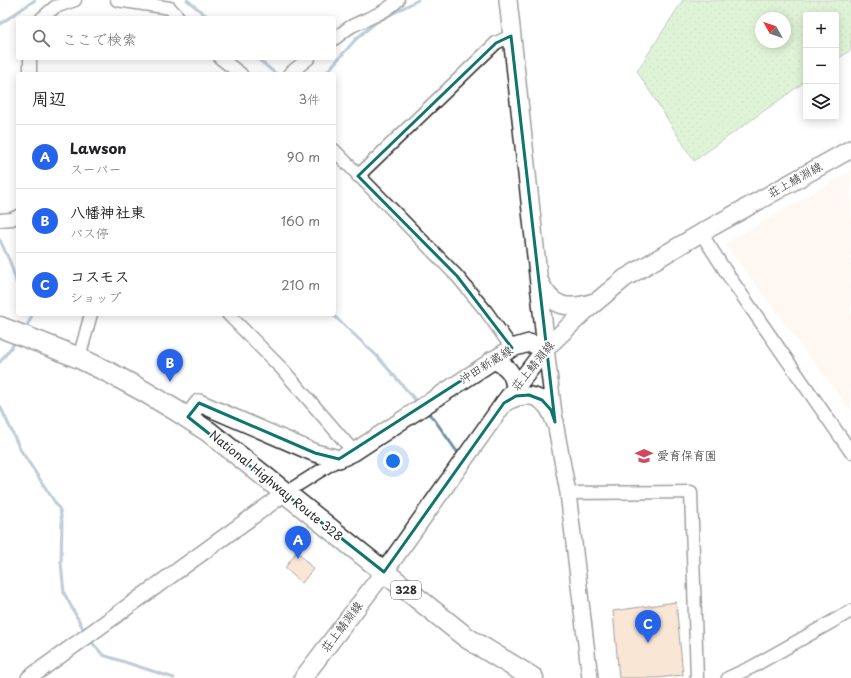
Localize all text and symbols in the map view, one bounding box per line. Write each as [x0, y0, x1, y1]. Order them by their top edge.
north arrow [755, 12, 791, 48]
map controls [803, 12, 839, 120]
button: + [803, 12, 839, 48]
search box [16, 16, 336, 60]
icon: search [30, 27, 52, 49]
text: ここで検索 [62, 27, 137, 50]
button: − [803, 48, 839, 84]
button: layers [803, 84, 839, 120]
text: 周辺 [32, 85, 66, 111]
text: 3件 [298, 89, 320, 108]
text: Lawson [70, 136, 127, 159]
text: A [40, 147, 50, 166]
text: 90 m [287, 147, 320, 166]
street label: 荘上鯖淵線 [764, 157, 825, 202]
text: スーパー [70, 159, 121, 178]
text: 八幡神社東 [70, 200, 145, 223]
text: B [41, 211, 49, 230]
text: 160 m [281, 211, 320, 230]
text: バス停 [70, 223, 109, 242]
text: コスモス [70, 264, 129, 287]
text: C [40, 275, 50, 294]
text: 210 m [281, 275, 320, 294]
text: ショップ [70, 287, 121, 306]
street label: 荘上鯖淵線 [506, 336, 558, 394]
street label: 沖田新蔵線 [455, 341, 516, 388]
pin: B [157, 349, 183, 382]
street label: National Highway Route 328 [206, 426, 347, 545]
school or university icon: 愛育保育園 [634, 446, 654, 466]
place label: 愛育保育園 [657, 446, 717, 464]
your location [383, 451, 403, 471]
pin: A [285, 526, 311, 559]
road number: 328 [391, 581, 421, 599]
street label: 荘上鯖淵線 [316, 597, 366, 656]
pin: C [635, 610, 661, 643]

